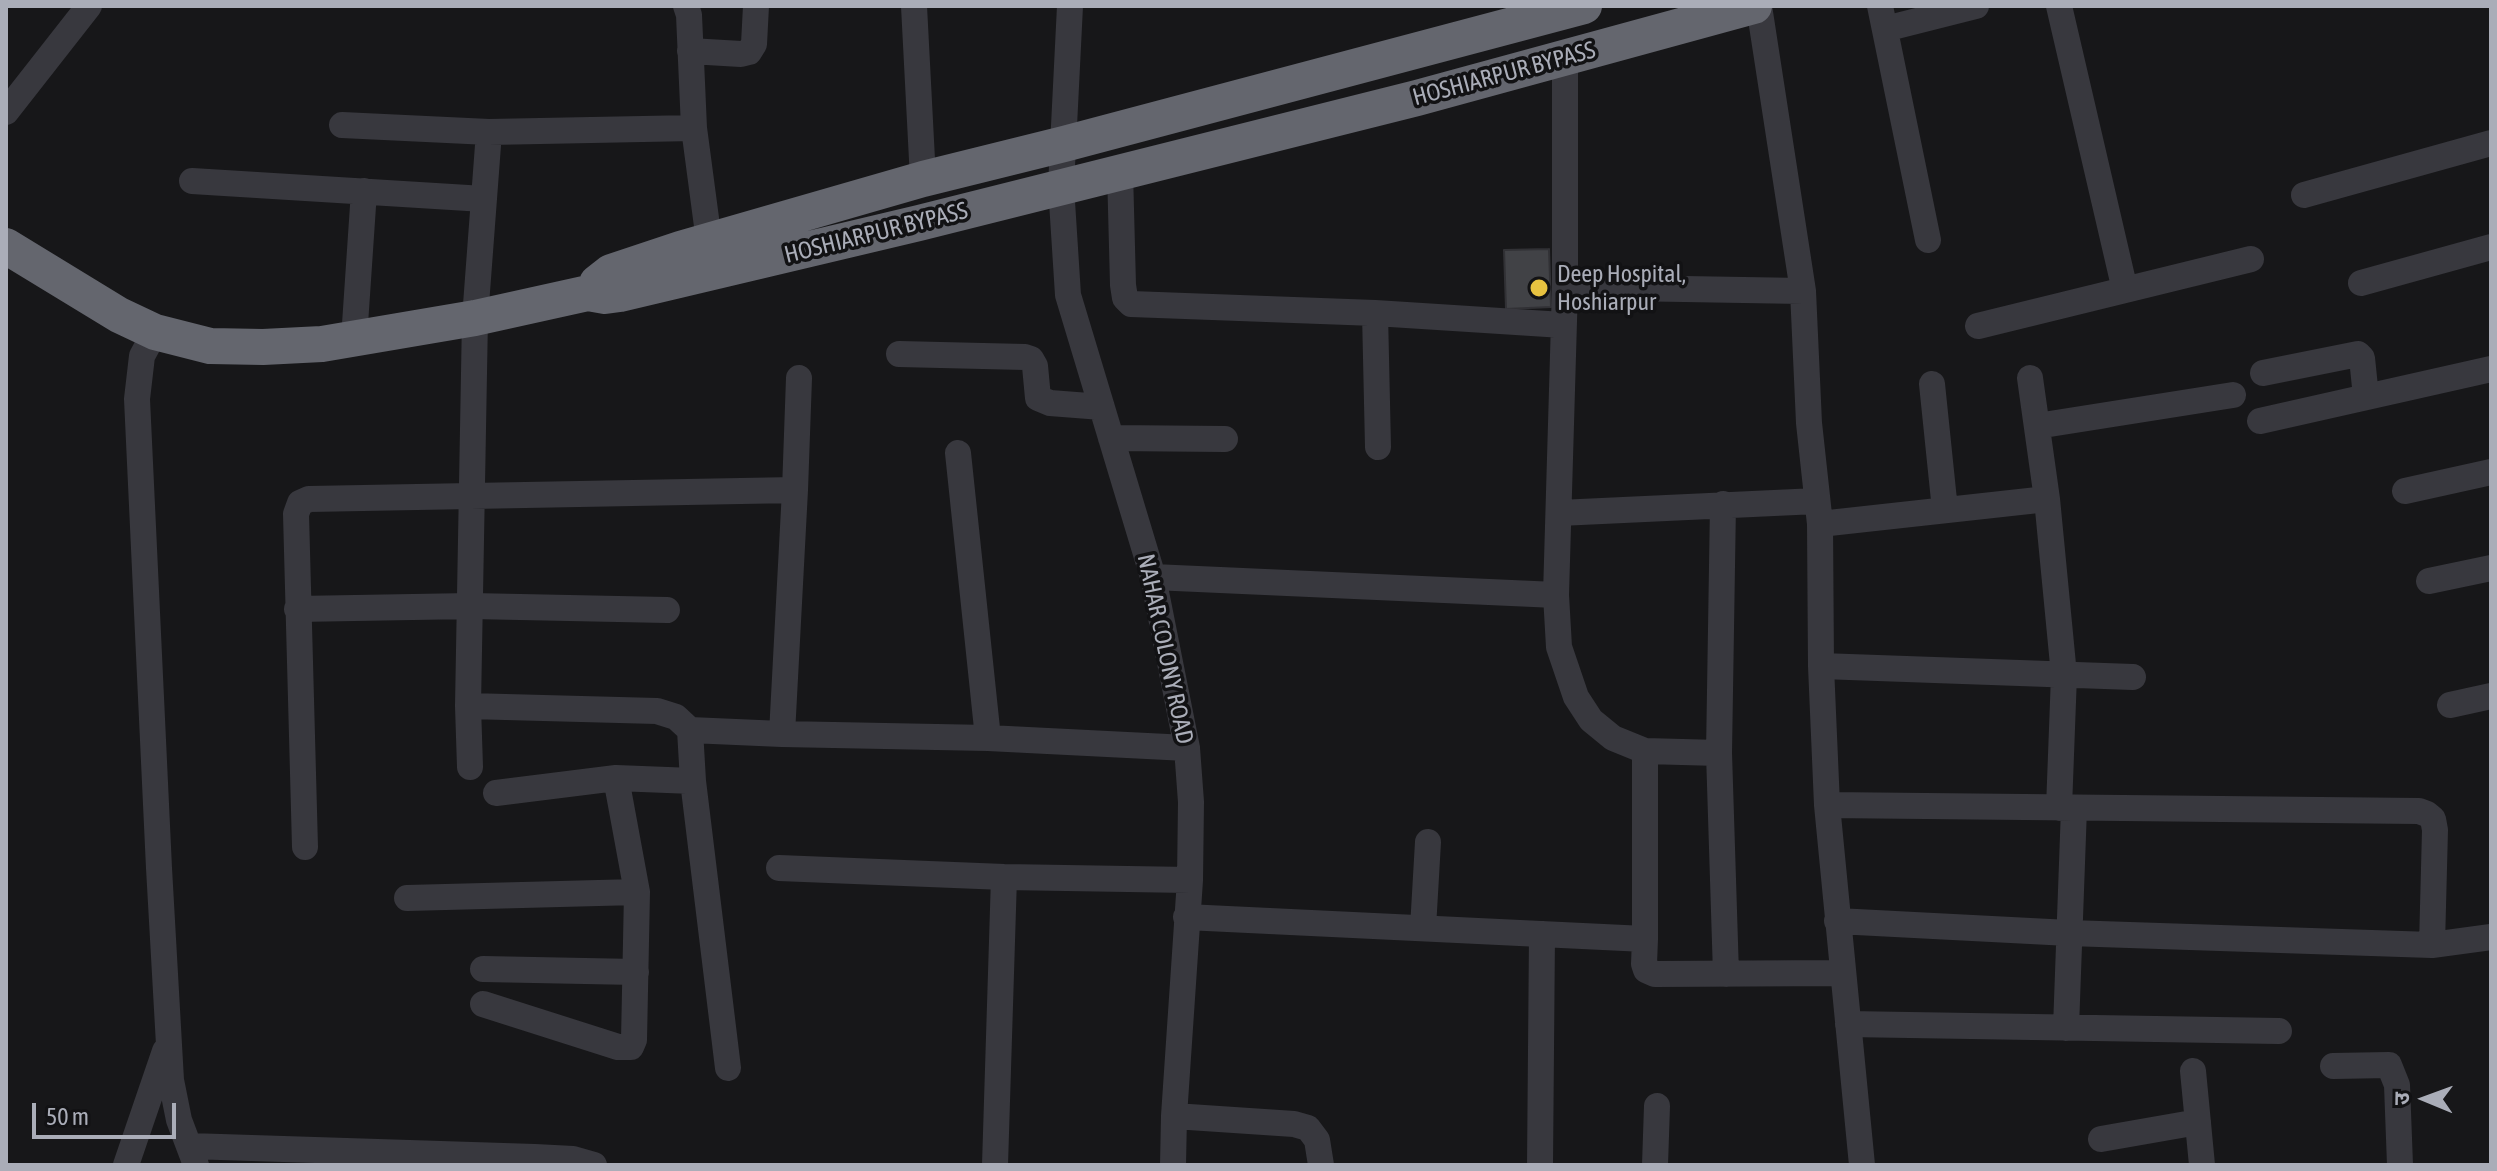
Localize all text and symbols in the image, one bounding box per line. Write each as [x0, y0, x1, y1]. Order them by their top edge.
street label: HOSHIARPUR BYPASS [1410, 36, 1598, 112]
street label: HOSHIARPUR BYPASS [781, 196, 971, 270]
place label: Deep Hospital, Hoshiarpur [1557, 260, 1686, 316]
marker: Deep Hospital, Hoshiarpur [1528, 277, 1550, 299]
street label: NAHAR COLONY ROAD [1131, 552, 1199, 746]
north arrow [2385, 1059, 2465, 1139]
scale bar [36, 1087, 180, 1137]
text: उ [2388, 1092, 2414, 1105]
text: 50 m [46, 1103, 89, 1130]

